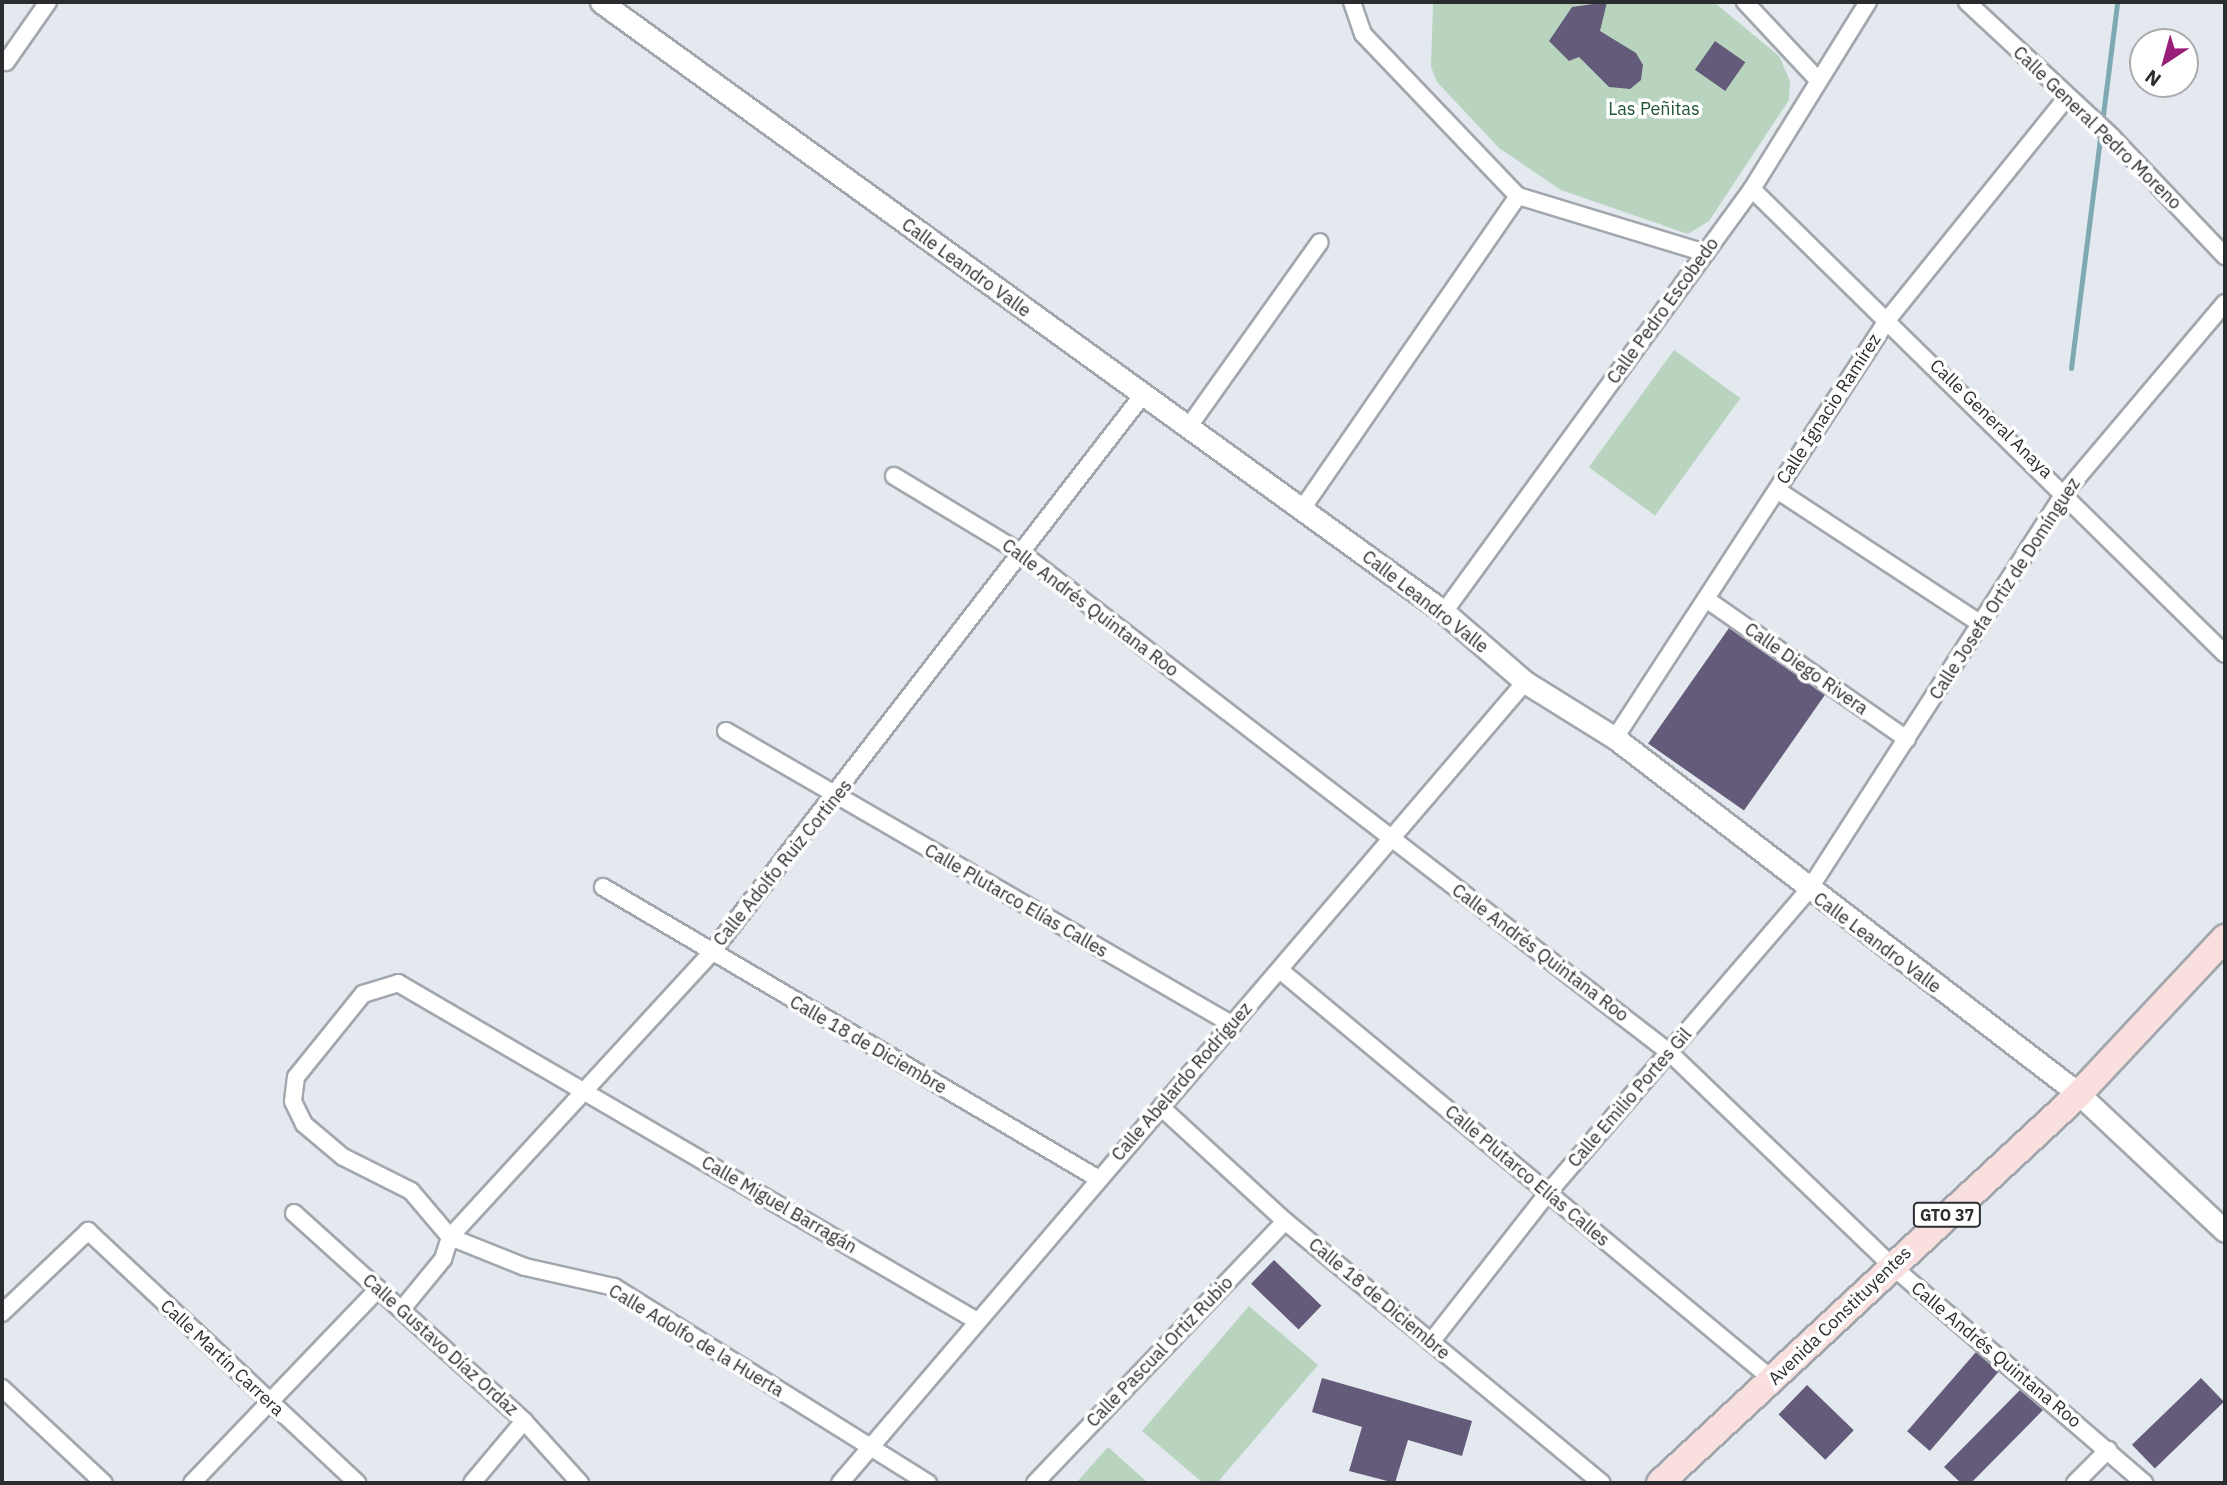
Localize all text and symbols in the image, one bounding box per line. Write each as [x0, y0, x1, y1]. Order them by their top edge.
north arrow [2129, 28, 2199, 98]
street label: Calle General Pedro Moreno [2008, 42, 2186, 214]
text: N [2140, 65, 2165, 92]
park label: Las Peñitas [1608, 98, 1700, 120]
street label: Calle Leandro Valle [897, 214, 1035, 322]
street label: Calle Pedro Escobedo [1603, 234, 1723, 388]
street label: Calle Ignacio Ramírez [1772, 330, 1886, 488]
street label: Calle General Anaya [1925, 355, 2057, 483]
street label: Calle Josefa Ortiz de Domínguez [1925, 474, 2085, 704]
street label: Calle Andrés Quintana Roo [998, 535, 1182, 681]
street label: Calle Leandro Valle [1358, 546, 1492, 658]
street label: Calle Diego Rivera [1740, 618, 1872, 720]
street label: Calle Adolfo Ruiz Cortines [709, 775, 857, 951]
street label: Calle Plutarco Elías Calles [921, 840, 1111, 962]
street label: Calle Andrés Quintana Roo [1448, 880, 1632, 1026]
street label: Calle Leandro Valle [1809, 888, 1945, 998]
street label: Calle 18 de Diciembre [786, 991, 950, 1099]
street label: Calle Abelardo Rodríguez [1107, 998, 1257, 1166]
street label: Calle Emilio Portes Gil [1564, 1024, 1696, 1172]
street label: Calle Plutarco Elías Calles [1440, 1101, 1614, 1251]
street label: Calle Miguel Barragán [697, 1152, 861, 1258]
road number: GTO 37 [1912, 1203, 1982, 1228]
street label: Calle 18 de Diciembre [1304, 1234, 1454, 1364]
street label: Avenida Constituyentes [1764, 1242, 1916, 1390]
street label: Calle Gustavo Díaz Ordaz [358, 1270, 522, 1420]
street label: Calle Pascual Ortiz Rubio [1082, 1272, 1238, 1432]
street label: Calle Andrés Quintana Roo [1907, 1278, 2085, 1432]
street label: Calle Adolfo de la Huerta [605, 1280, 787, 1402]
street label: Calle Martín Carrera [156, 1295, 288, 1421]

